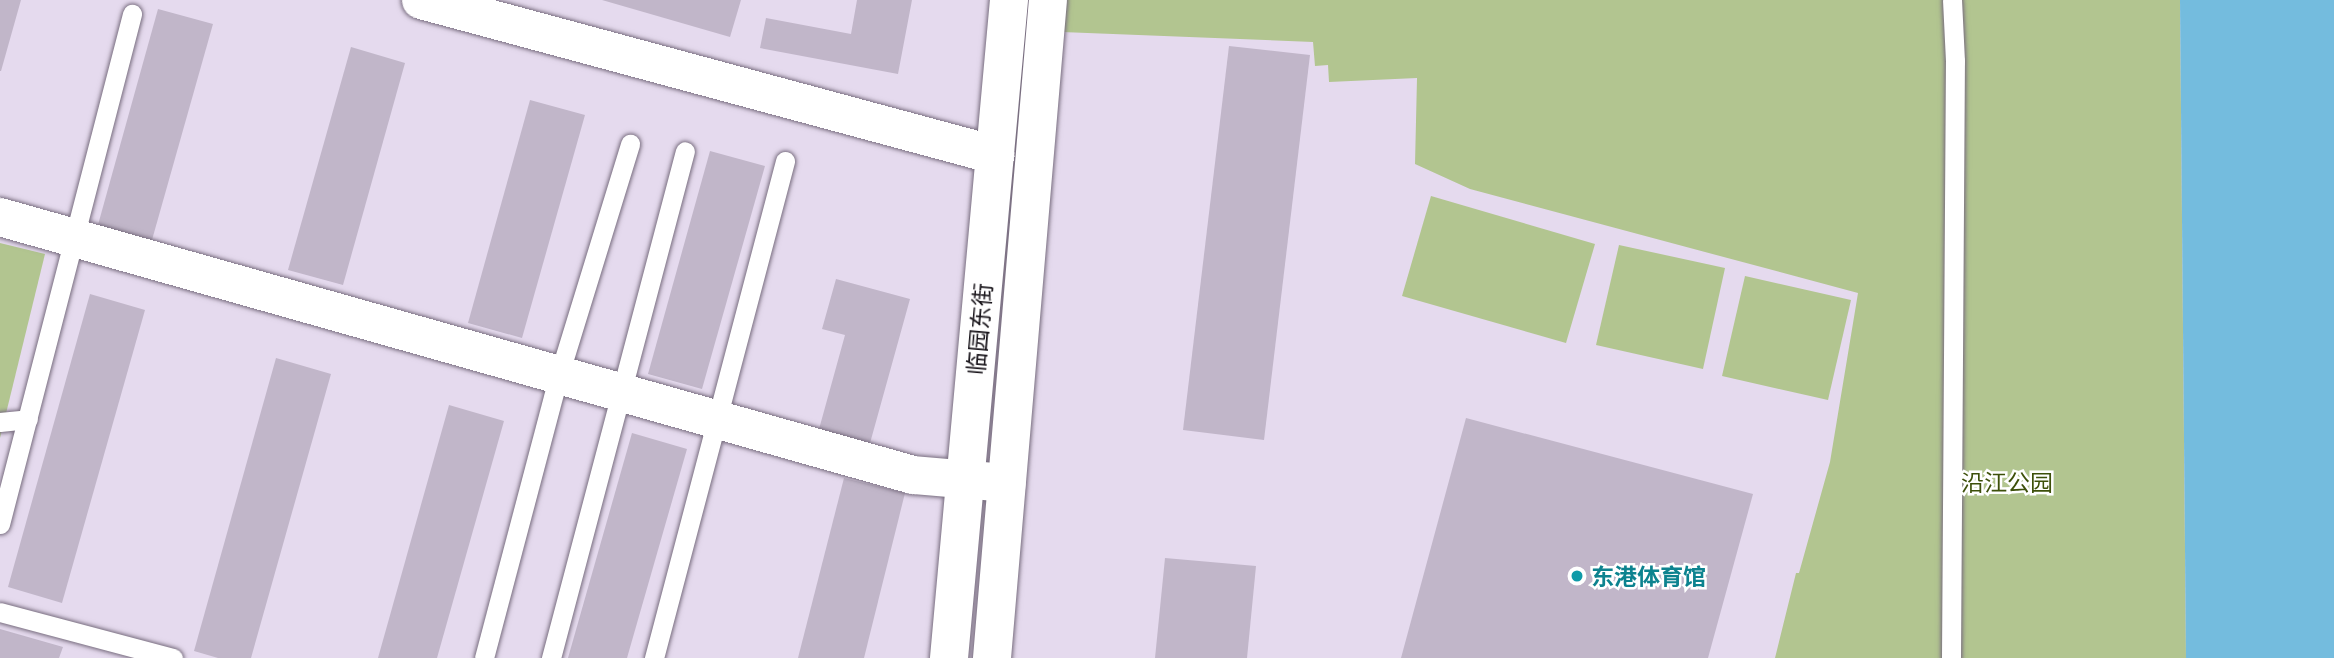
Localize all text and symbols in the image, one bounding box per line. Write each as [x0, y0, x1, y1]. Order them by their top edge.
street label: 临园东街 [961, 282, 997, 376]
park label: 沿江公园 [1961, 468, 2053, 496]
place label: 东港体育馆 [1591, 562, 1706, 590]
marker: 东港体育馆 [1569, 568, 1585, 584]

